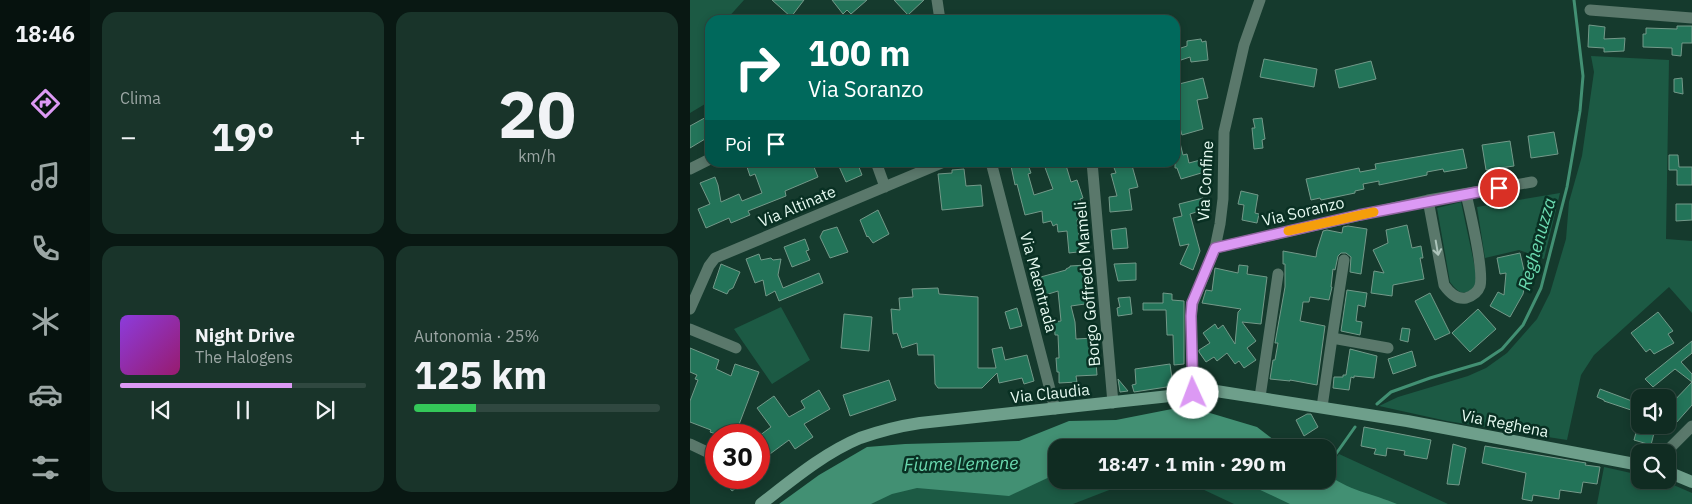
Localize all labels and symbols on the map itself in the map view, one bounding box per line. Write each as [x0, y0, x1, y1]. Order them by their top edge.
street label: Via Confine [1193, 140, 1217, 222]
pin [1478, 167, 1520, 209]
street label: Via Altinate [755, 181, 839, 231]
street label: Via Soranzo [1260, 192, 1346, 230]
water label: Reghenuzza [1512, 195, 1561, 293]
street label: Borgo Goffredo Mameli [1070, 201, 1104, 367]
street label: Via Maentrada [1016, 230, 1062, 335]
one-way arrow [1432, 240, 1442, 256]
position arrow [1166, 366, 1218, 418]
street label: Via Claudia [1009, 379, 1091, 407]
street label: Via Reghena [1460, 405, 1551, 441]
speed limit sign: 30 [705, 424, 770, 489]
water label: Fiume Lemene [903, 451, 1019, 476]

